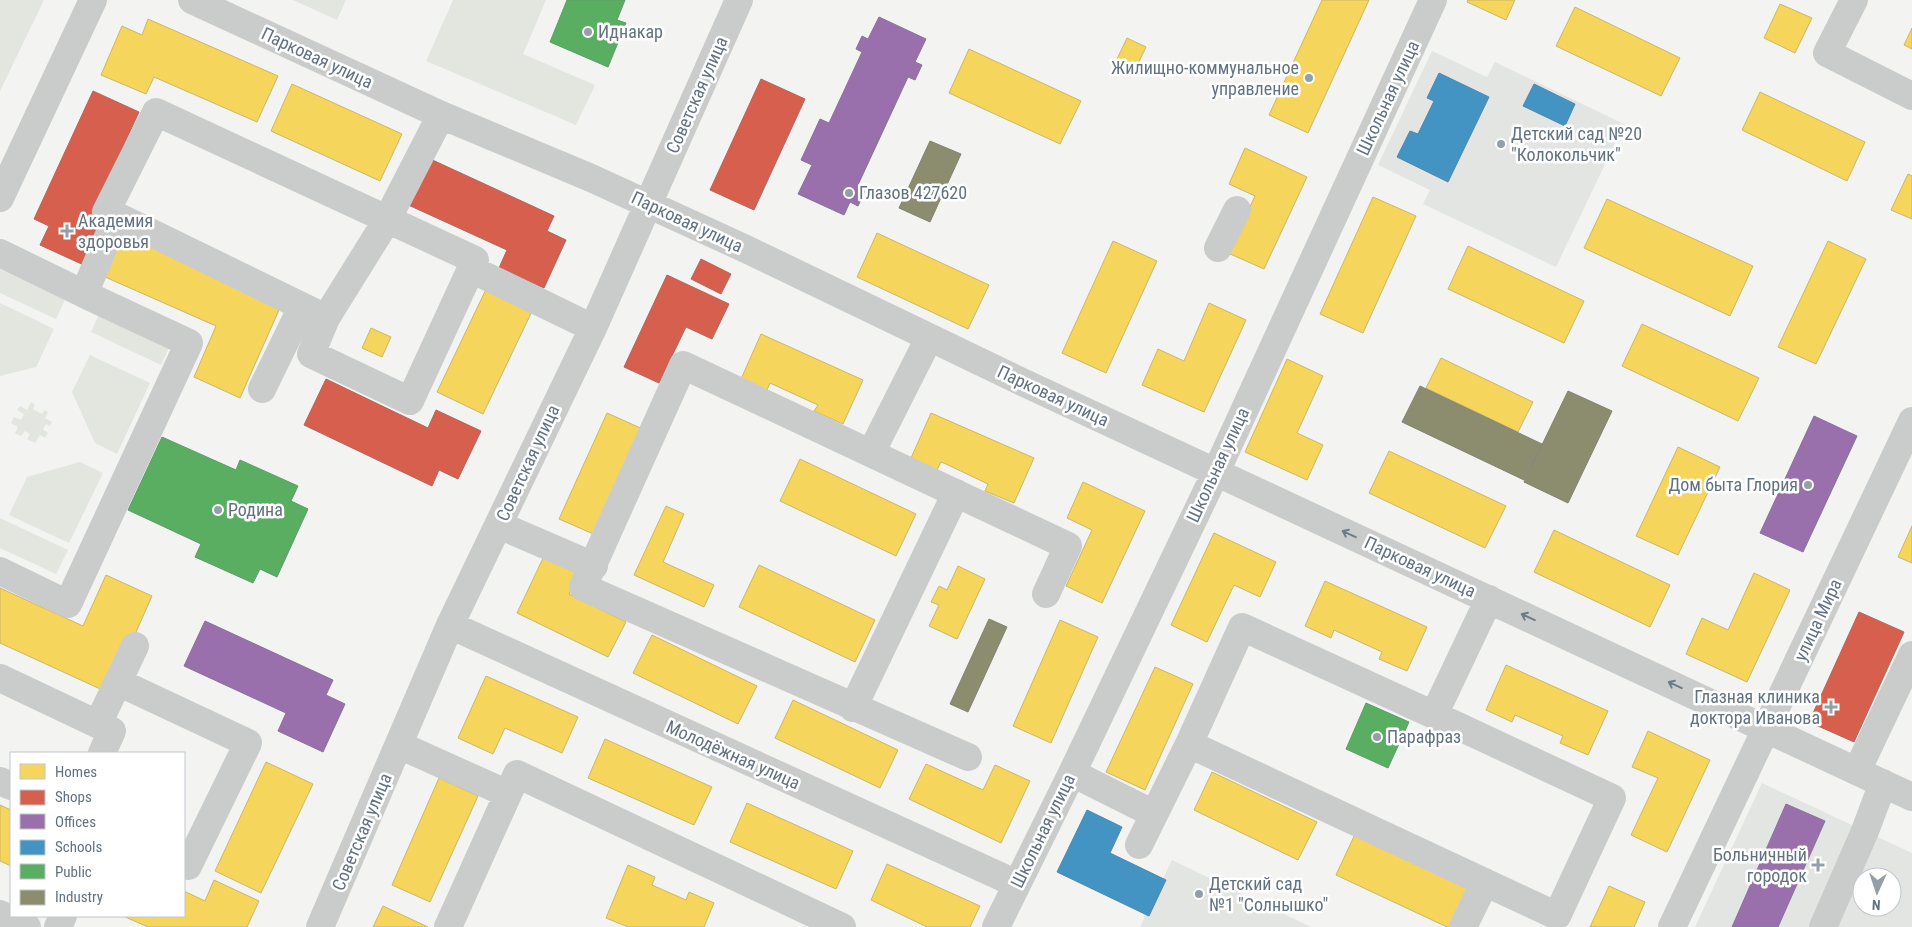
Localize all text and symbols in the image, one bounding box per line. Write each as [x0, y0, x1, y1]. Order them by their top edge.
place label: Иднакар [598, 21, 663, 42]
street label: Парковая улица [258, 23, 376, 92]
marker: Иднакар [582, 26, 594, 38]
street label: Советская улица [661, 33, 732, 156]
street label: Школьная улица [1352, 37, 1423, 158]
place label: Жилищно-коммунальное управление [1111, 57, 1299, 99]
marker: Жилищно-коммунальное управление [1303, 72, 1315, 84]
place label: Детский сад №20 "Колокольчик" [1511, 123, 1642, 165]
marker: Детский сад №20 "Колокольчик" [1495, 138, 1507, 150]
place label: Глазов 427620 [859, 182, 967, 203]
street label: Парковая улица [628, 187, 746, 256]
marker: Глазов 427620 [843, 187, 855, 199]
place label: Академия здоровья [78, 210, 153, 252]
marker: Академия здоровья [60, 224, 74, 238]
street label: Парковая улица [994, 361, 1112, 430]
street label: Советская улица [492, 401, 564, 524]
street label: Школьная улица [1182, 404, 1253, 525]
place label: Дом быта Глория [1668, 474, 1798, 495]
marker: Дом быта Глория [1802, 479, 1814, 491]
place label: Родина [228, 499, 283, 520]
marker: Родина [212, 504, 224, 516]
one-way arrow [1342, 528, 1357, 538]
street label: Парковая улица [1361, 532, 1479, 601]
street label: улица Мира [1789, 575, 1846, 664]
one-way arrow [1521, 611, 1536, 621]
one-way arrow [1668, 680, 1683, 690]
place label: Глазная клиника доктора Иванова [1690, 686, 1820, 728]
marker: Глазная клиника доктора Иванова [1824, 700, 1838, 714]
street label: Молодёжная улица [663, 716, 803, 793]
place label: Парафраз [1387, 726, 1461, 747]
marker: Парафраз [1371, 731, 1383, 743]
legend [10, 752, 185, 917]
text: Homes [55, 763, 97, 781]
street label: Советская улица [327, 770, 396, 894]
street label: Школьная улица [1006, 770, 1079, 891]
text: Shops [55, 788, 92, 806]
text: Offices [55, 813, 96, 831]
text: Schools [55, 838, 102, 856]
place label: Больничный городок [1713, 844, 1807, 886]
marker: Больничный городок [1811, 858, 1825, 872]
text: Public [55, 863, 92, 881]
north arrow [1852, 867, 1902, 917]
place label: Детский сад №1 "Солнышко" [1209, 873, 1328, 915]
text: Industry [55, 888, 103, 906]
marker: Детский сад №1 "Солнышко" [1193, 888, 1205, 900]
text: N [1872, 897, 1881, 913]

